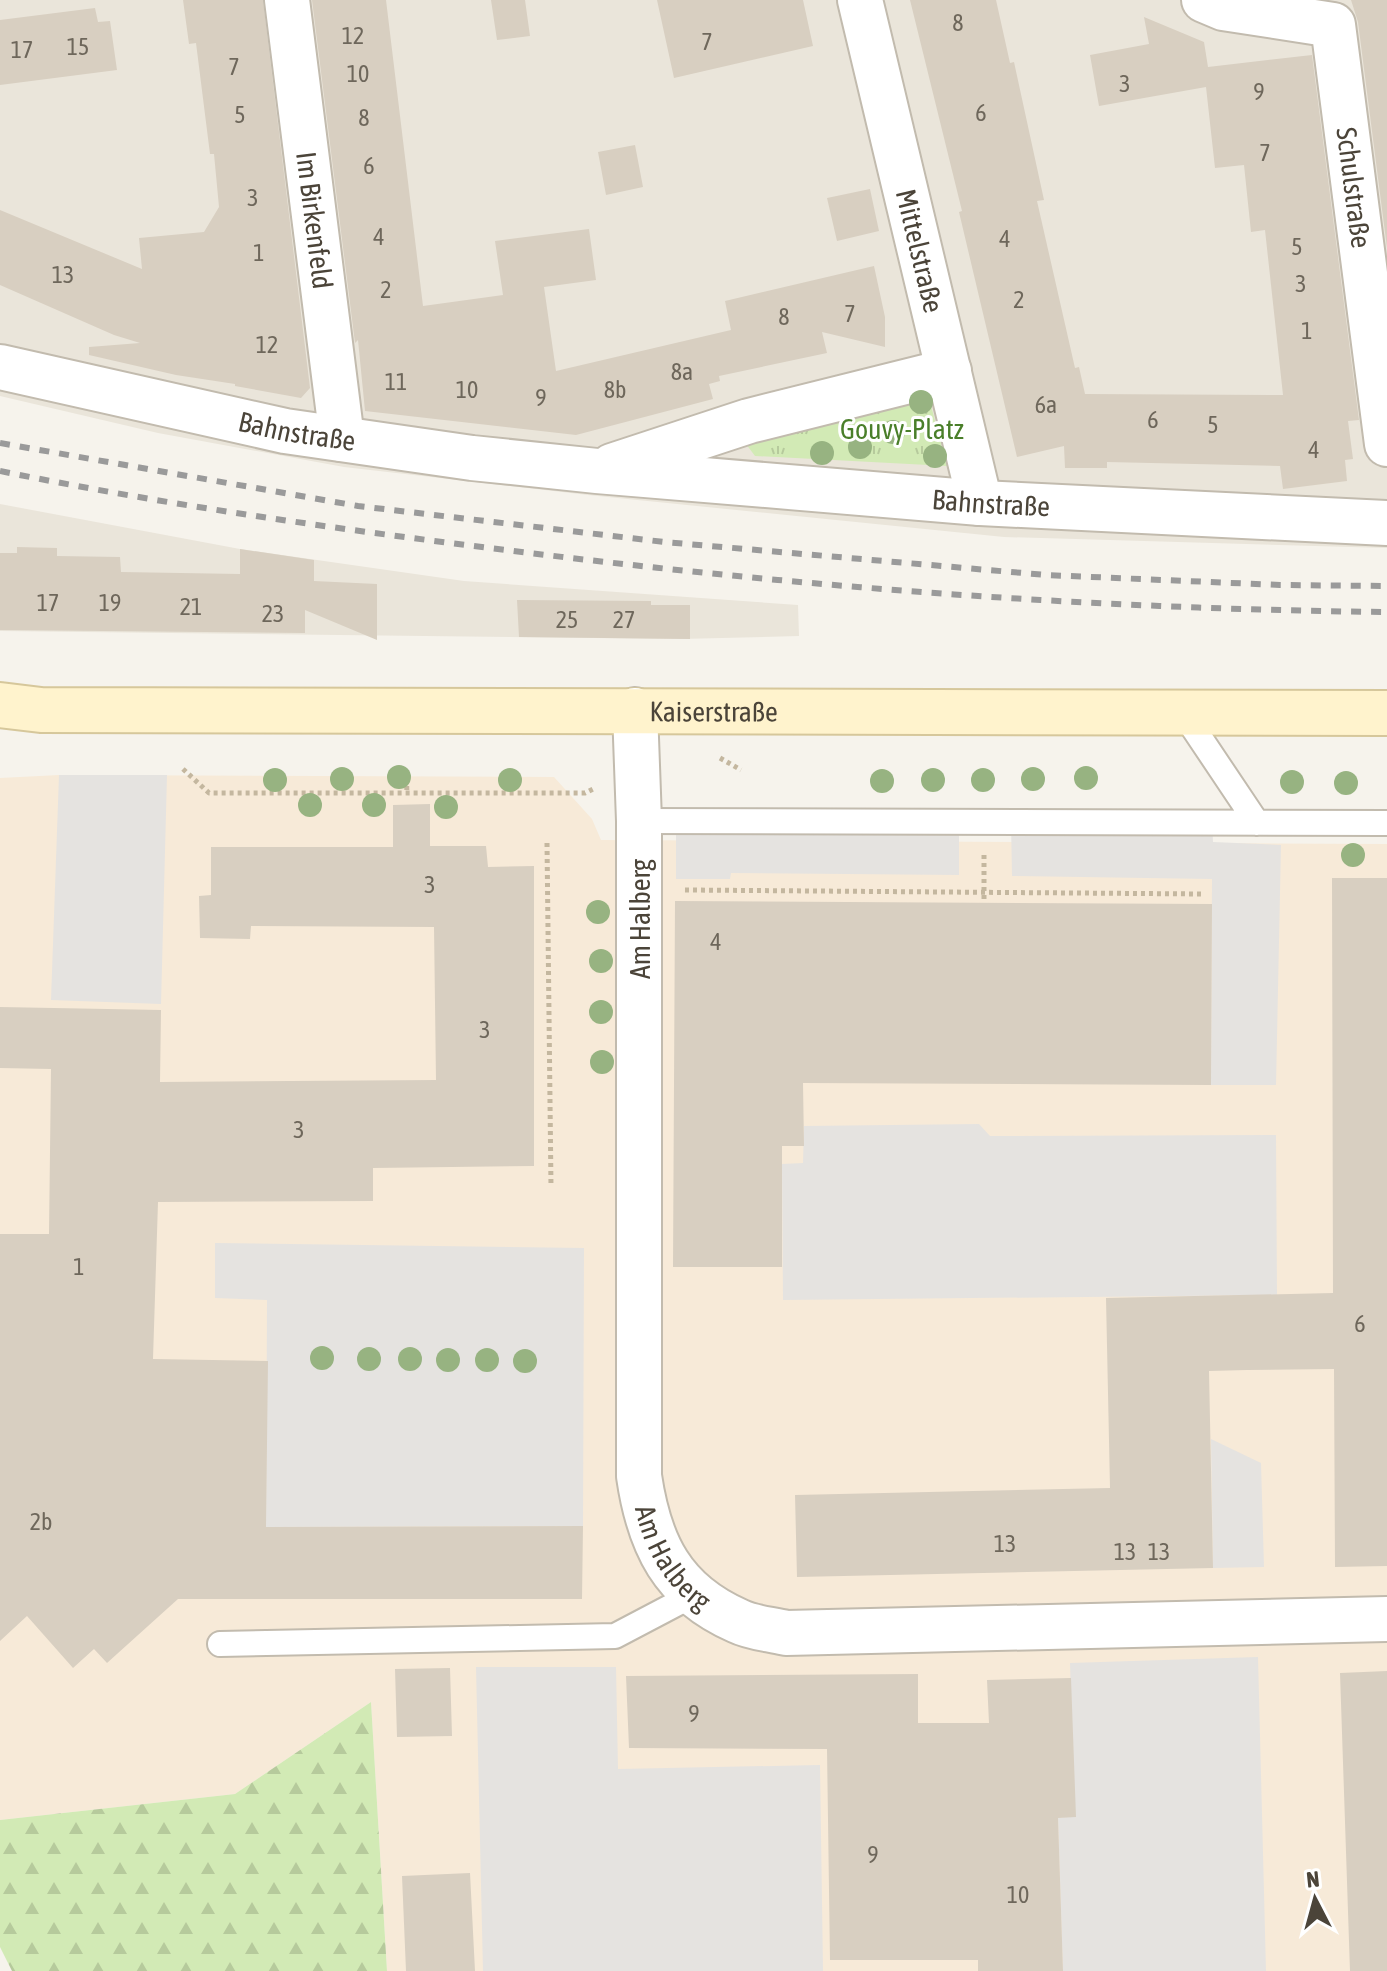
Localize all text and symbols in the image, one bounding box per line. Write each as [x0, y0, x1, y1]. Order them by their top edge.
house number: 8 [952, 9, 964, 36]
house number: 12 [342, 22, 364, 49]
house number: 7 [701, 28, 713, 55]
house number: 15 [67, 33, 89, 60]
house number: 17 [11, 36, 33, 63]
house number: 7 [228, 53, 240, 80]
house number: 10 [347, 60, 369, 87]
house number: 3 [1119, 70, 1131, 97]
house number: 9 [1253, 78, 1265, 105]
house number: 6 [975, 99, 987, 126]
house number: 5 [234, 101, 246, 128]
house number: 8 [358, 104, 370, 131]
street label: Schulstraße [1330, 126, 1378, 250]
house number: 7 [1259, 139, 1271, 166]
street label: Im Birkenfeld [290, 150, 339, 291]
house number: 6 [363, 152, 375, 179]
house number: 3 [247, 184, 259, 211]
street label: Mittelstraße [890, 186, 950, 316]
house number: 4 [373, 223, 385, 250]
house number: 4 [999, 225, 1011, 252]
house number: 5 [1291, 233, 1303, 260]
house number: 1 [253, 239, 265, 266]
house number: 13 [52, 261, 74, 288]
house number: 3 [1295, 270, 1307, 297]
house number: 2 [380, 276, 392, 303]
house number: 2 [1013, 286, 1025, 313]
house number: 7 [844, 300, 856, 327]
house number: 8 [778, 303, 790, 330]
house number: 1 [1301, 317, 1313, 344]
house number: 12 [256, 331, 278, 358]
house number: 8a [671, 358, 693, 385]
house number: 11 [385, 368, 407, 395]
house number: 10 [456, 376, 478, 403]
house number: 8b [604, 376, 626, 403]
house number: 9 [535, 384, 547, 411]
house number: 6a [1035, 391, 1057, 418]
street label: Bahnstraße [235, 405, 358, 457]
house number: 6 [1147, 406, 1159, 433]
house number: 5 [1207, 411, 1219, 438]
park label: Gouvy-Platz [840, 413, 964, 445]
house number: 4 [1308, 436, 1320, 463]
street label: Bahnstraße [931, 483, 1051, 522]
house number: 17 [37, 589, 59, 616]
house number: 19 [99, 589, 121, 616]
house number: 21 [180, 593, 202, 620]
house number: 23 [262, 600, 284, 627]
house number: 25 [556, 606, 578, 633]
house number: 27 [613, 606, 635, 633]
street label: Kaiserstraße [650, 695, 778, 728]
street label: Am Halberg [624, 859, 656, 979]
house number: 3 [424, 871, 436, 898]
house number: 4 [710, 928, 722, 955]
house number: 3 [479, 1016, 491, 1043]
house number: 3 [293, 1116, 305, 1143]
house number: 1 [73, 1253, 85, 1280]
house number: 6 [1354, 1310, 1366, 1337]
street label: Am Halberg [629, 1502, 717, 1617]
house number: 2b [30, 1508, 52, 1535]
house number: 13 [994, 1530, 1016, 1557]
house number: 13 [1114, 1538, 1136, 1565]
house number: 13 [1148, 1538, 1170, 1565]
house number: 9 [688, 1700, 700, 1727]
house number: 9 [867, 1841, 879, 1868]
north arrow [1275, 1859, 1355, 1939]
text: N [1305, 1866, 1321, 1893]
house number: 10 [1007, 1881, 1029, 1908]

